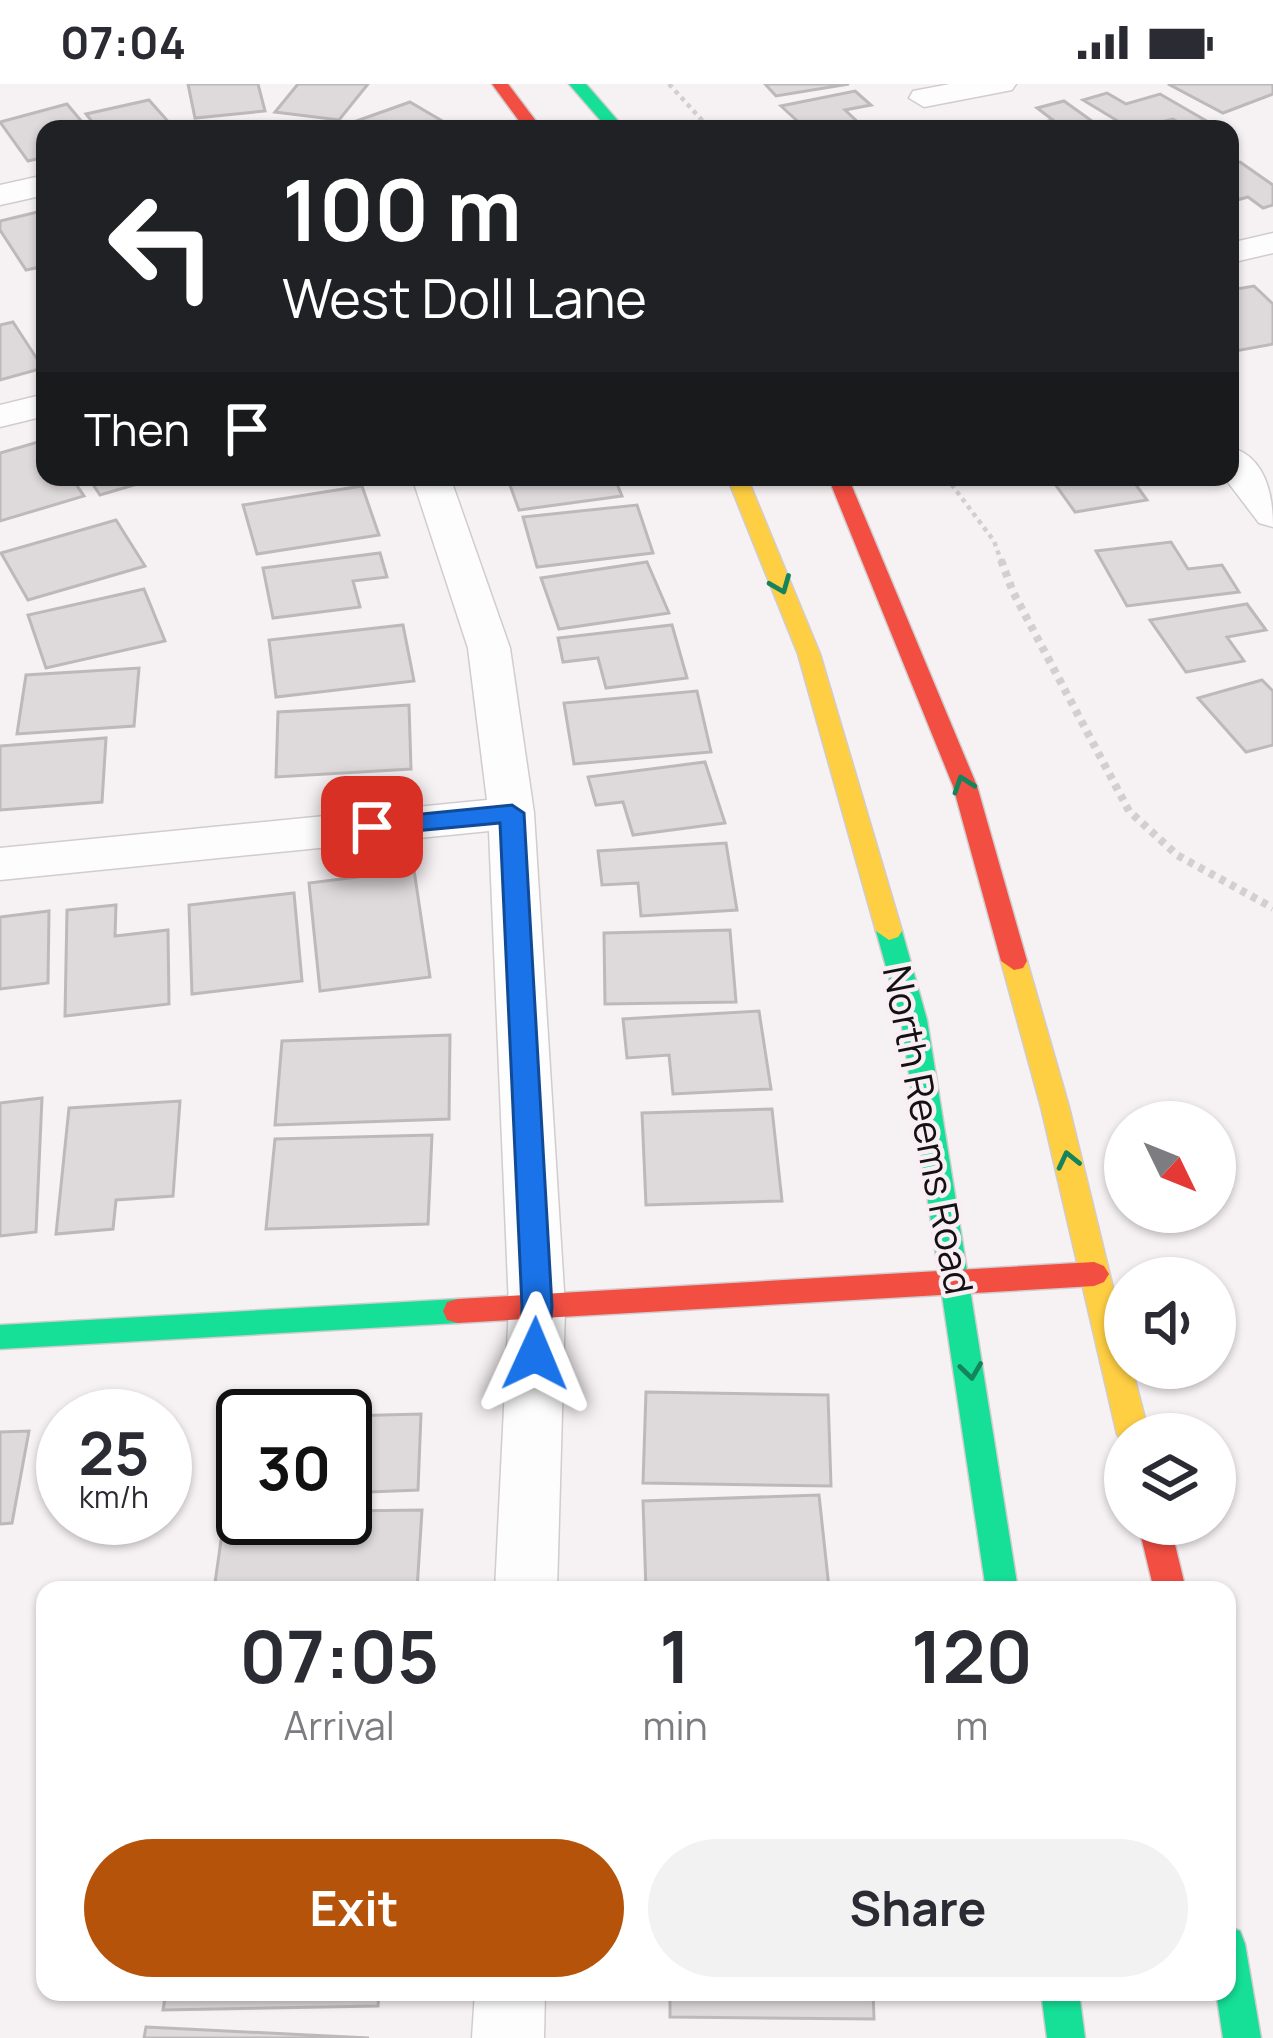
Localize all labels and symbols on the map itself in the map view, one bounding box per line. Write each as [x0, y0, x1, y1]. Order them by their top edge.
one-way arrow [767, 574, 791, 595]
one-way arrow [953, 775, 977, 796]
pin [321, 776, 423, 878]
street label: North Reems Road [871, 961, 987, 1299]
north arrow [1104, 1101, 1236, 1233]
one-way arrow [1056, 1150, 1081, 1171]
position arrow [472, 1291, 598, 1417]
one-way arrow [957, 1361, 983, 1380]
speed limit sign: 30 [216, 1389, 372, 1545]

